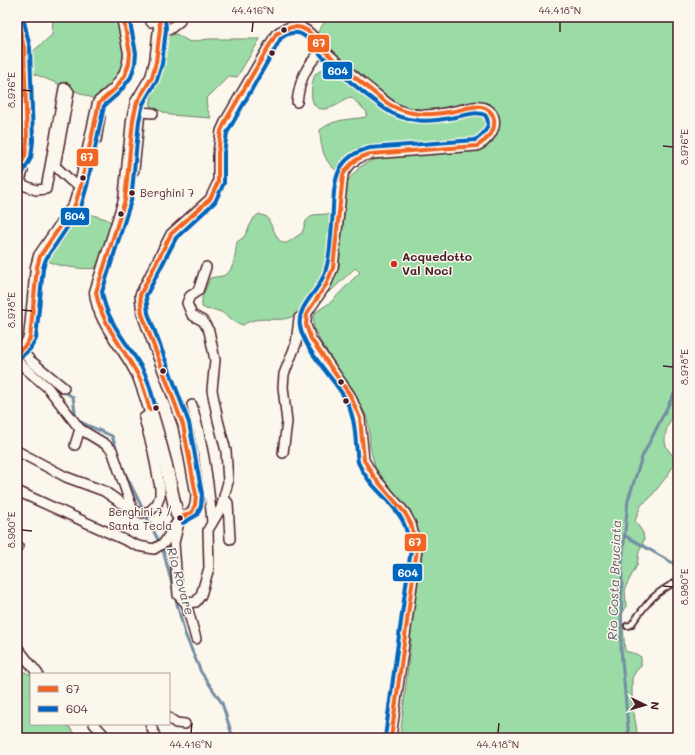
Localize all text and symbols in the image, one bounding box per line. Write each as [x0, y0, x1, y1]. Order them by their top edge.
text: 44.416°N [232, 3, 274, 17]
text: 44.418°N [539, 3, 581, 17]
unlabelled marker [279, 25, 289, 35]
line badge: 67 [307, 34, 330, 53]
text: 67 [313, 35, 325, 50]
unlabelled marker [267, 48, 277, 58]
line badge: 604 [322, 61, 353, 80]
text: 604 [328, 63, 348, 78]
text: 8.976°E [4, 72, 18, 108]
text: 8.976°E [677, 129, 691, 165]
line badge: 67 [76, 148, 99, 167]
text: 67 [81, 149, 93, 164]
unlabelled marker [78, 173, 88, 183]
place label: Berghini 7 [140, 185, 194, 200]
marker: Berghini 7 [127, 188, 137, 198]
line badge: 604 [60, 207, 90, 226]
text: 604 [65, 208, 85, 223]
unlabelled marker [116, 209, 126, 219]
place label: Acquedotto Val Noci [402, 248, 472, 278]
marker: Acquedotto Val Noci [389, 259, 399, 269]
text: 8.978°E [4, 292, 18, 328]
text: 8.978°E [677, 349, 691, 385]
unlabelled marker [158, 366, 168, 376]
unlabelled marker [336, 377, 346, 387]
unlabelled marker [341, 396, 351, 406]
unlabelled marker [151, 403, 161, 413]
place label: Berghini 7 / Santa Tecla [108, 504, 172, 533]
text: 8.980°E [4, 511, 18, 548]
marker: Berghini 7 / Santa Tecla [175, 513, 185, 523]
water label: Rio Costa Bruciata [603, 519, 624, 641]
line badge: 67 [404, 533, 427, 552]
text: 67 [409, 534, 421, 549]
water label: Rio Rovare [164, 545, 199, 617]
line badge: 604 [392, 563, 423, 582]
text: 604 [398, 565, 418, 580]
text: 8.980°E [677, 568, 691, 605]
legend [30, 673, 170, 725]
text: 67 [66, 680, 80, 696]
north arrow [625, 685, 665, 725]
text: 604 [66, 700, 88, 716]
text: N [648, 701, 663, 711]
text: 44.416°N [170, 737, 212, 751]
text: 44.418°N [477, 737, 519, 751]

